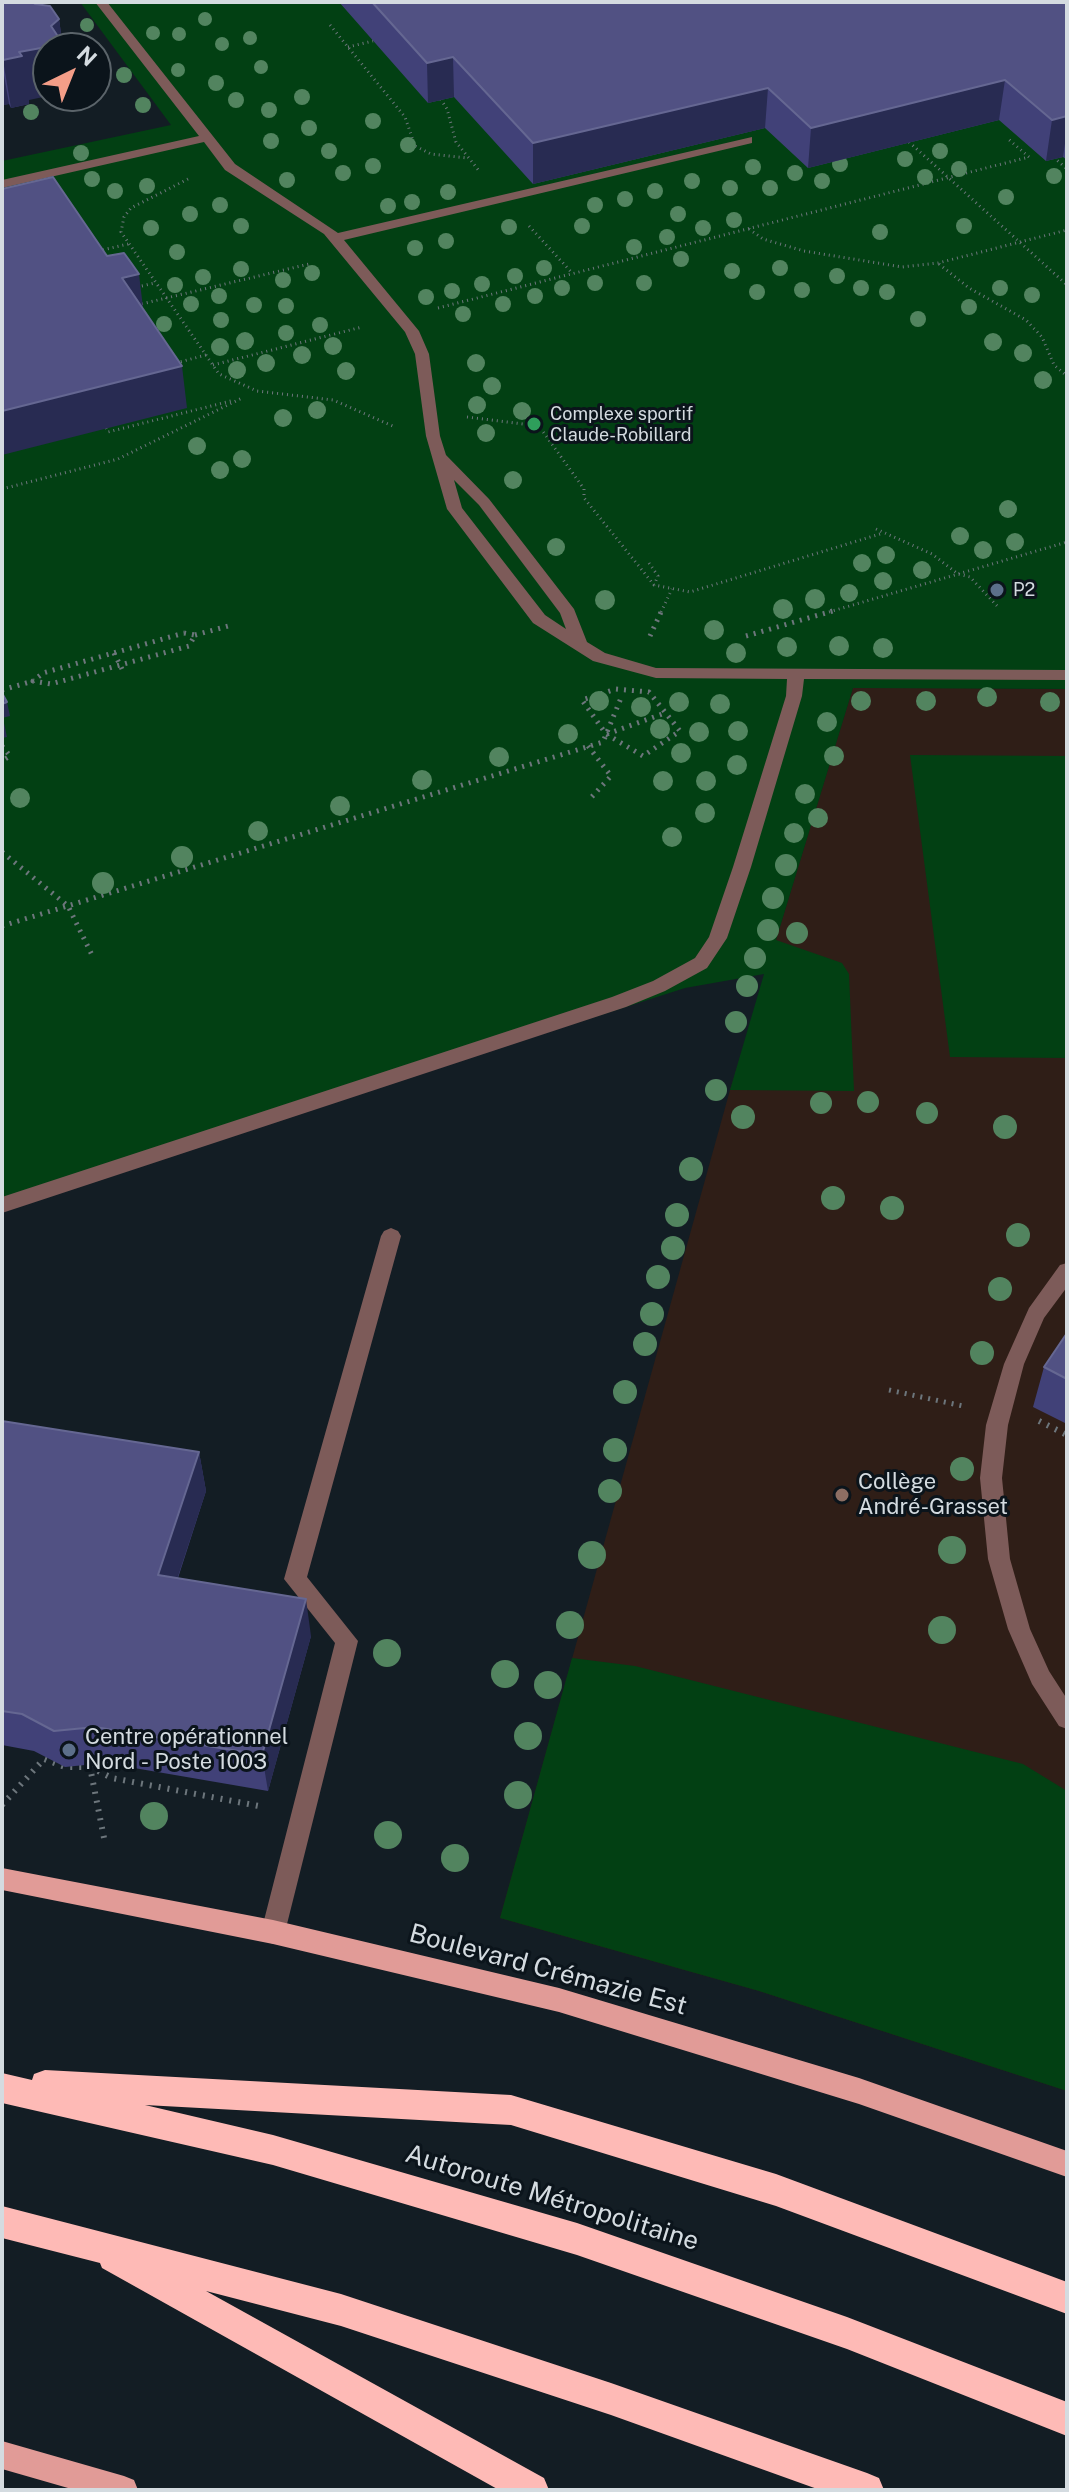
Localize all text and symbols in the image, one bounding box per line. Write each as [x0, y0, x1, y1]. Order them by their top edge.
north arrow [32, 32, 112, 112]
text: N [72, 41, 102, 71]
place label: Complexe sportif Claude-Robillard [550, 403, 693, 446]
marker: Complexe sportif Claude-Robillard [525, 415, 543, 433]
place label: P2 [1013, 579, 1035, 601]
marker: P2 [988, 581, 1006, 599]
place label: Collège André-Grasset [858, 1469, 1008, 1520]
marker: Collège André-Grasset [833, 1486, 851, 1504]
place label: Centre opérationnel Nord - Poste 1003 [85, 1724, 288, 1776]
marker: Centre opérationnel Nord - Poste 1003 [60, 1741, 78, 1759]
street label: Boulevard Crémazie Est [406, 1918, 690, 2022]
street label: Autoroute Métropolitaine [402, 2138, 702, 2258]

